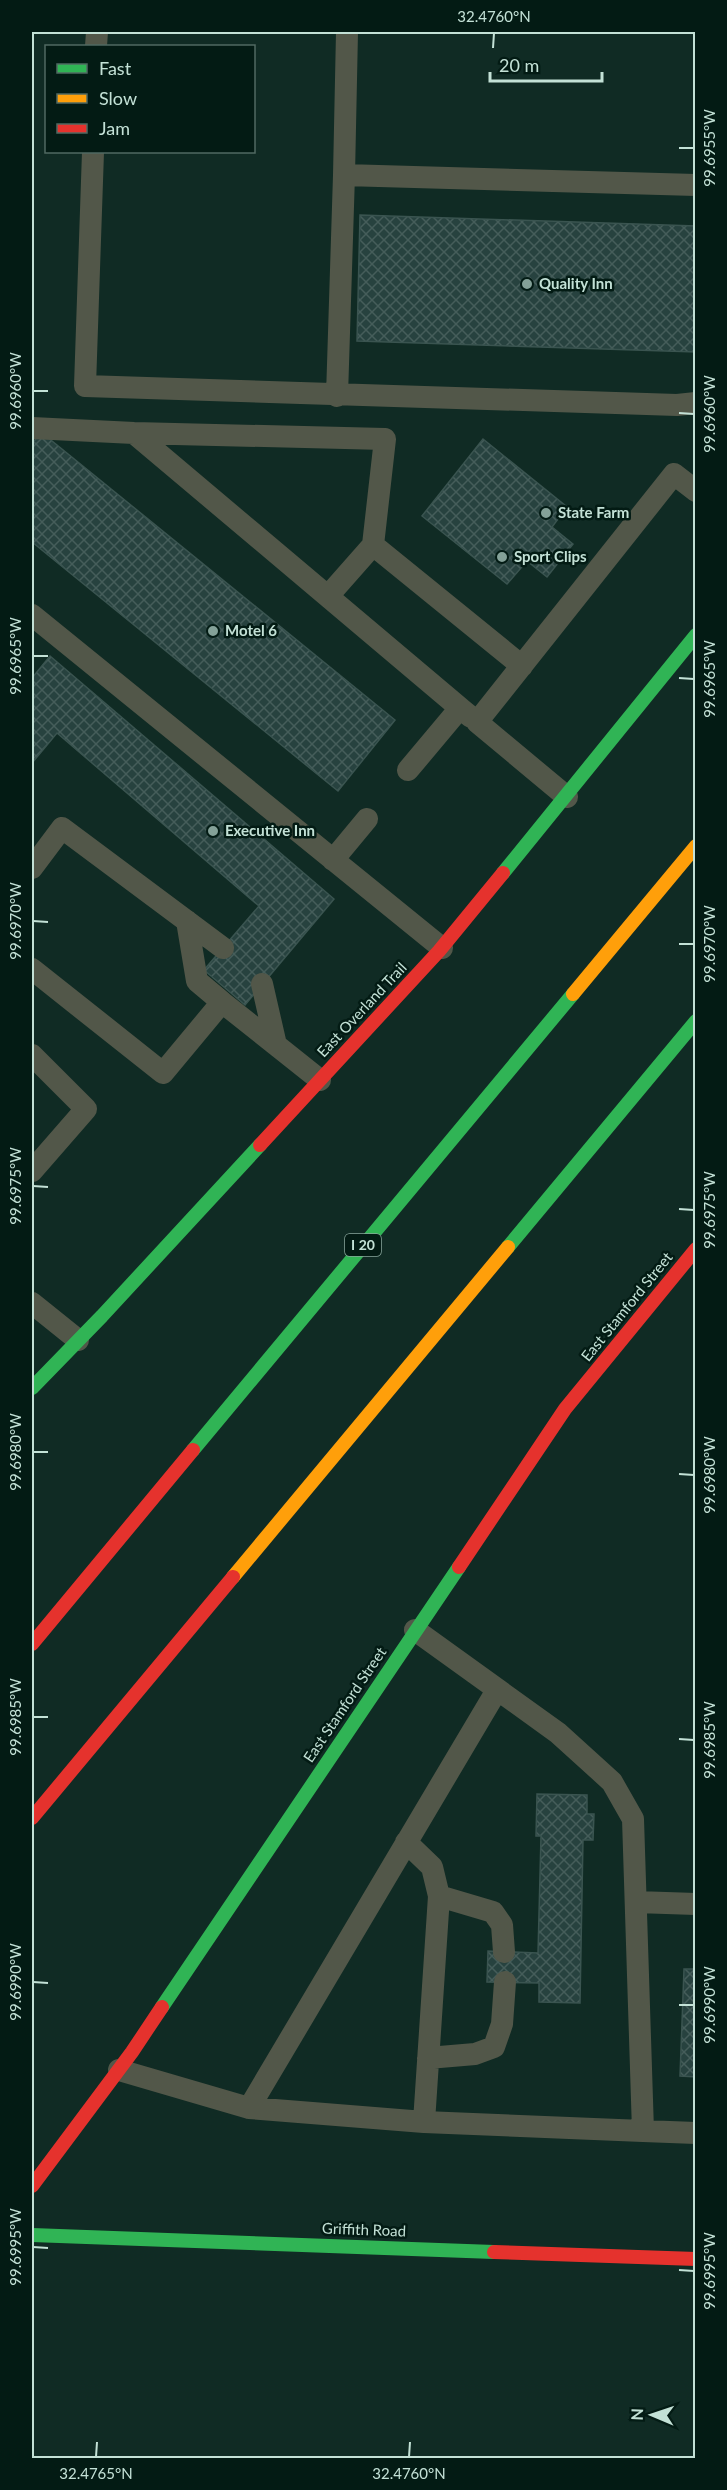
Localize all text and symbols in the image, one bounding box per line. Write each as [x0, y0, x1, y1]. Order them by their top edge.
text: 32.4760°N [457, 7, 531, 25]
legend [45, 45, 255, 153]
scale bar [490, 45, 602, 83]
text: 20 m [499, 54, 539, 76]
text: Fast [99, 57, 132, 79]
text: Slow [99, 87, 137, 109]
text: 99.6955°W [700, 109, 718, 187]
text: Jam [99, 117, 130, 139]
place label: Quality Inn [539, 274, 613, 292]
marker: Quality Inn [520, 277, 534, 291]
text: 99.6960°W [6, 352, 24, 430]
text: 99.6960°W [700, 375, 718, 453]
place label: State Farm [558, 503, 629, 521]
marker: State Farm [539, 506, 553, 520]
place label: Sport Clips [514, 547, 587, 565]
marker: Sport Clips [495, 550, 509, 564]
text: 99.6965°W [6, 617, 24, 695]
place label: Motel 6 [225, 621, 277, 639]
marker: Motel 6 [206, 624, 220, 638]
text: 99.6965°W [700, 640, 718, 718]
place label: Executive Inn [225, 821, 315, 839]
marker: Executive Inn [206, 824, 220, 838]
text: 99.6970°W [6, 882, 24, 960]
text: 99.6970°W [700, 905, 718, 983]
street label: East Overland Trail [313, 958, 410, 1060]
text: 99.6975°W [6, 1147, 24, 1225]
text: 99.6975°W [700, 1171, 718, 1249]
road number: I 20 [345, 1234, 381, 1256]
street label: East Stamford Street [577, 1248, 676, 1364]
text: 99.6980°W [6, 1413, 24, 1491]
text: 99.6980°W [700, 1436, 718, 1514]
street label: East Stamford Street [299, 1643, 390, 1765]
text: 99.6985°W [6, 1678, 24, 1756]
text: 99.6985°W [700, 1701, 718, 1779]
text: 99.6990°W [6, 1943, 24, 2021]
text: 99.6990°W [700, 1966, 718, 2044]
text: 99.6995°W [6, 2208, 24, 2286]
street label: Griffith Road [322, 2219, 406, 2239]
text: 99.6995°W [700, 2232, 718, 2310]
north arrow [622, 2385, 682, 2445]
text: N [627, 2408, 646, 2421]
text: 32.4765°N [59, 2464, 133, 2482]
text: 32.4760°N [372, 2464, 446, 2482]

